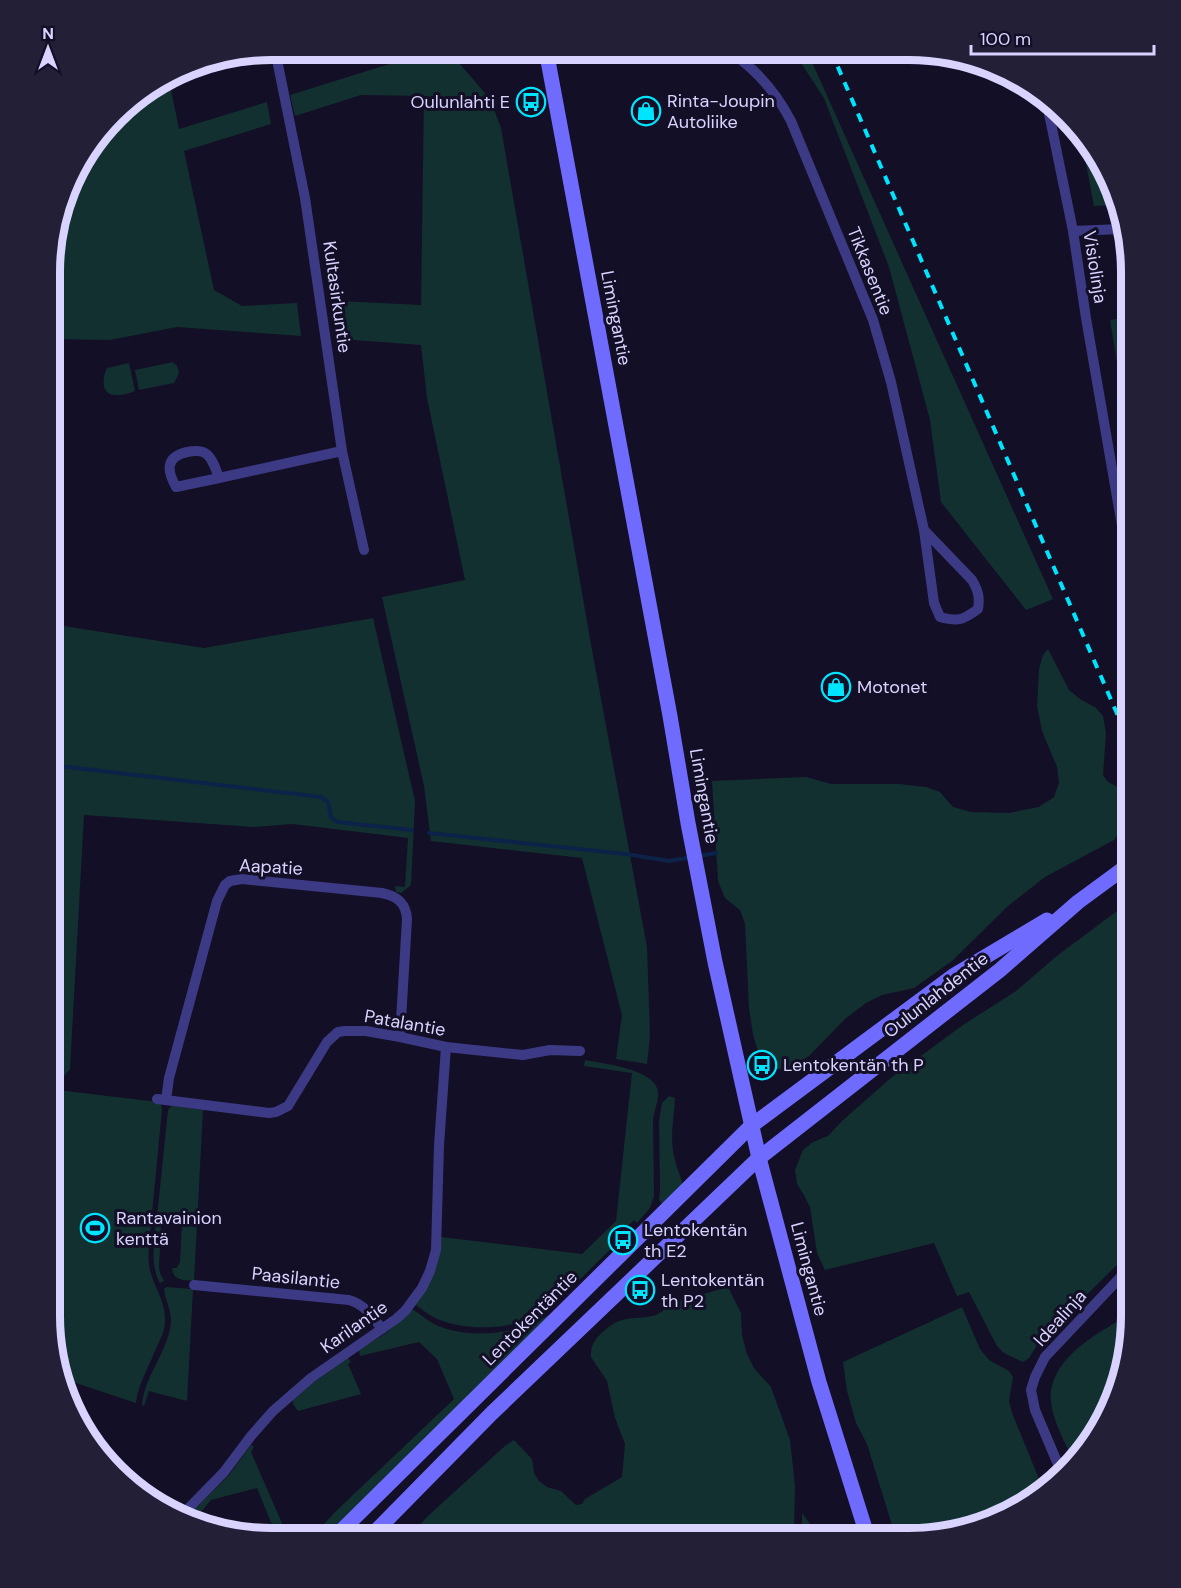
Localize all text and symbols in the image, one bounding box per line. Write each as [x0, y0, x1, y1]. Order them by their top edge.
north arrow [18, 18, 78, 78]
scale bar [971, 18, 1154, 56]
text: N [42, 23, 54, 44]
text: 100 m [980, 27, 1031, 51]
bus stop icon: Oulunlahti E [515, 86, 547, 118]
place label: Rinta-Joupin Autoliike [667, 89, 775, 134]
place label: Oulunlahti E [411, 90, 510, 114]
shop icon: Rinta-Joupin Autoliike [630, 95, 662, 127]
street label: Tikkasentie [841, 223, 899, 319]
street label: Visiolinja [1077, 229, 1113, 305]
street label: Kultasirkuntie [317, 240, 357, 354]
street label: Limingantie [595, 268, 637, 368]
shop icon: Motonet [820, 671, 852, 703]
place label: Motonet [857, 675, 927, 699]
street label: Limingantie [684, 747, 724, 845]
street label: Aapatie [239, 853, 303, 881]
street label: Oulunlahdentie [879, 947, 993, 1043]
street label: Patalantie [362, 1004, 448, 1042]
bus stop icon: Lentokentän th P [746, 1049, 778, 1081]
place label: Lentokentän th P [783, 1053, 924, 1077]
place label: Rantavainion kenttä [116, 1206, 222, 1251]
sports icon: Rantavainion kenttä [79, 1212, 111, 1244]
place label: Lentokentän th E2 [644, 1218, 747, 1263]
street label: Limingantie [785, 1219, 833, 1319]
bus stop icon: Lentokentän th E2 [607, 1224, 639, 1256]
street label: Paasilantie [251, 1261, 341, 1295]
street label: Lentokentäntie [477, 1265, 583, 1371]
place label: Lentokentän th P2 [661, 1268, 764, 1313]
bus stop icon: Lentokentän th P2 [624, 1274, 656, 1306]
street label: Idealinja [1028, 1285, 1092, 1351]
street label: Karilantie [316, 1295, 392, 1359]

